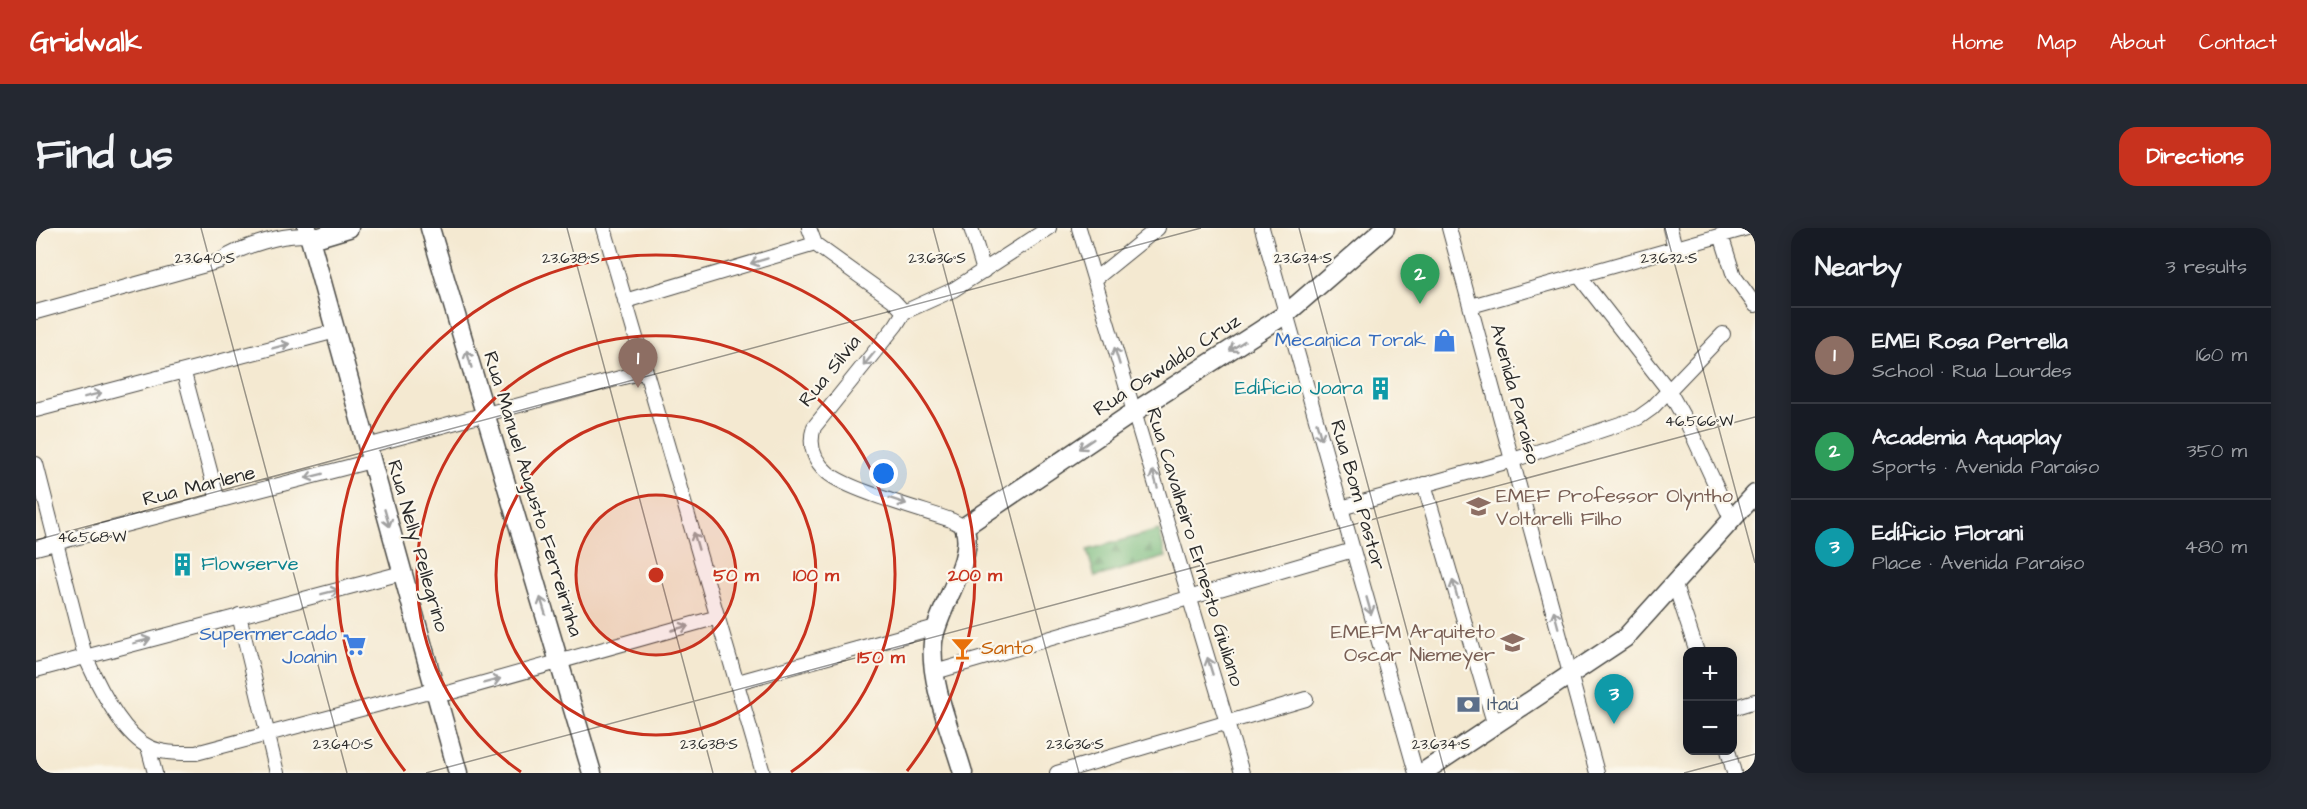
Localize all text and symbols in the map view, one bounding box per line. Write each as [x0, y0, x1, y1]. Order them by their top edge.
text: Gridwalk [30, 23, 142, 62]
text: Home [1952, 28, 2004, 57]
text: Map [2037, 28, 2077, 57]
text: About [2110, 28, 2166, 57]
text: Contact [2199, 28, 2277, 57]
text: Find us [36, 127, 173, 185]
button: Directions [2119, 127, 2271, 186]
text: 23.640°S [175, 248, 236, 269]
text: 23.638°S [542, 248, 600, 269]
text: 23.636°S [908, 248, 966, 269]
text: 23.634°S [1274, 248, 1333, 269]
text: 23.632°S [1641, 248, 1698, 269]
text: Nearby [1815, 249, 1902, 285]
text: 3 results [2165, 253, 2247, 281]
pin: 2 [1400, 254, 1440, 304]
one-way arrow [750, 256, 769, 267]
street label: Rua Oswaldo Cruz [1088, 307, 1246, 423]
street label: Avenida Paraíso [1483, 321, 1547, 467]
place label: Mecanica Torak [1275, 326, 1426, 354]
text: EMEI Rosa Perrella [1872, 326, 2068, 357]
shop icon: Mecanica Torak [1431, 327, 1457, 353]
street label: Rua Sílvia [792, 329, 868, 413]
pin: 1 [618, 338, 658, 388]
one-way arrow [272, 340, 291, 351]
one-way arrow [1229, 340, 1246, 352]
text: 1 [1833, 341, 1836, 369]
text: 160 m [2196, 341, 2247, 369]
one-way arrow [1111, 347, 1122, 366]
street label: Rua Manuel Augusto Ferreirinha [475, 348, 590, 640]
one-way arrow [463, 350, 474, 369]
one-way arrow [863, 351, 876, 367]
text: School · Rua Lourdes [1872, 357, 2072, 385]
place label: Edifício Joara [1235, 374, 1363, 402]
building icon: Edifício Joara [1368, 375, 1394, 401]
one-way arrow [83, 389, 102, 401]
street label: Rua Cavalheiro Ernesto Giuliano [1139, 404, 1251, 690]
text: 46.566°W [1665, 411, 1733, 432]
street label: Rua Bom Pastor [1323, 417, 1393, 573]
one-way arrow [1314, 421, 1325, 440]
text: Academia Aquaplay [1872, 422, 2062, 453]
text: 2 [1829, 437, 1840, 465]
text: 350 m [2186, 437, 2247, 465]
one-way arrow [1078, 438, 1095, 450]
text: Sports · Avenida Paraíso [1872, 453, 2099, 481]
street label: Rua Nelly Pellegrino [379, 457, 456, 635]
street label: Rua Marlene [140, 458, 258, 514]
your location [869, 459, 898, 488]
one-way arrow [1149, 470, 1160, 489]
one-way arrow [305, 471, 324, 483]
place label: EMEF Professor Olyntho Voltarelli Filho [1496, 482, 1733, 533]
school or university icon: EMEF Professor Olyntho Voltarelli Filho [1465, 494, 1491, 520]
one-way arrow [888, 497, 907, 508]
one-way arrow [381, 508, 393, 527]
text: Edíficio Florani [1872, 518, 2023, 549]
text: 46.568°W [58, 527, 126, 548]
one-way arrow [690, 532, 701, 551]
text: 3 [1829, 533, 1840, 561]
text: 480 m [2184, 533, 2247, 561]
text: Place · Avenida Paraíso [1872, 549, 2084, 577]
place label: Flowserve [201, 550, 299, 578]
building icon: Flowserve [170, 551, 196, 577]
text: 50 m [713, 563, 760, 588]
text: 100 m [793, 563, 840, 588]
text: 200 m [947, 563, 1003, 588]
centre of rings [646, 565, 666, 585]
one-way arrow [1449, 580, 1460, 599]
one-way arrow [320, 585, 339, 597]
one-way arrow [1363, 596, 1375, 615]
one-way arrow [537, 597, 548, 616]
one-way arrow [1550, 610, 1562, 629]
place label: EMEFM Arquiteto Oscar Niemeyer [1331, 618, 1495, 670]
place label: Supermercado Joanin [199, 620, 337, 671]
one-way arrow [670, 622, 689, 633]
school or university icon: EMEFM Arquiteto Oscar Niemeyer [1500, 630, 1526, 656]
supermarket icon: Supermercado Joanin [342, 632, 368, 658]
place label: Santo [981, 634, 1033, 662]
one-way arrow [132, 635, 151, 646]
bar icon: Santo [950, 635, 976, 661]
text: 150 m [857, 645, 906, 670]
map controls [1683, 647, 1737, 755]
button: + [1683, 647, 1737, 701]
one-way arrow [1204, 657, 1215, 676]
one-way arrow [482, 674, 501, 686]
pin: 3 [1594, 674, 1634, 724]
place label: Itaú [1487, 690, 1518, 718]
bank icon: Itaú [1456, 691, 1482, 717]
button: − [1683, 701, 1737, 755]
text: 23.640°S [313, 734, 374, 755]
text: 23.638°S [680, 734, 738, 755]
text: 23.636°S [1046, 734, 1104, 755]
text: 23.634°S [1412, 734, 1471, 755]

